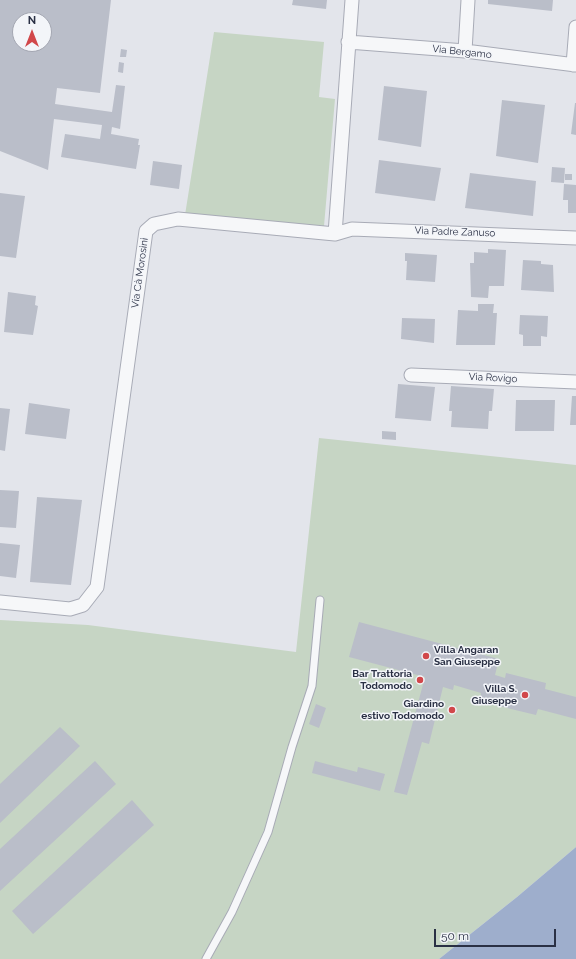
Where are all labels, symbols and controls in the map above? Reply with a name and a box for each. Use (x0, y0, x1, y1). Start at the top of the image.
north arrow (12, 12, 52, 52)
text: N (28, 14, 36, 27)
street label: Via Bergamo (432, 43, 492, 61)
street label: Via Padre Zanuso (414, 225, 496, 239)
street label: Via Cà Morosini (129, 237, 151, 309)
street label: Via Rovigo (468, 371, 518, 385)
place label: Villa Angaran San Giuseppe (434, 644, 500, 668)
marker: Villa Angaran San Giuseppe (421, 651, 431, 661)
place label: Bar Trattoria Todomodo (352, 668, 412, 692)
marker: Bar Trattoria Todomodo (415, 675, 425, 685)
place label: Villa S. Giuseppe (471, 683, 517, 706)
marker: Villa S. Giuseppe (520, 690, 530, 700)
place label: Giardino estivo Todomodo (361, 698, 444, 722)
marker: Giardino estivo Todomodo (447, 705, 457, 715)
scale bar (436, 921, 558, 947)
text: 50 m (441, 929, 469, 943)

